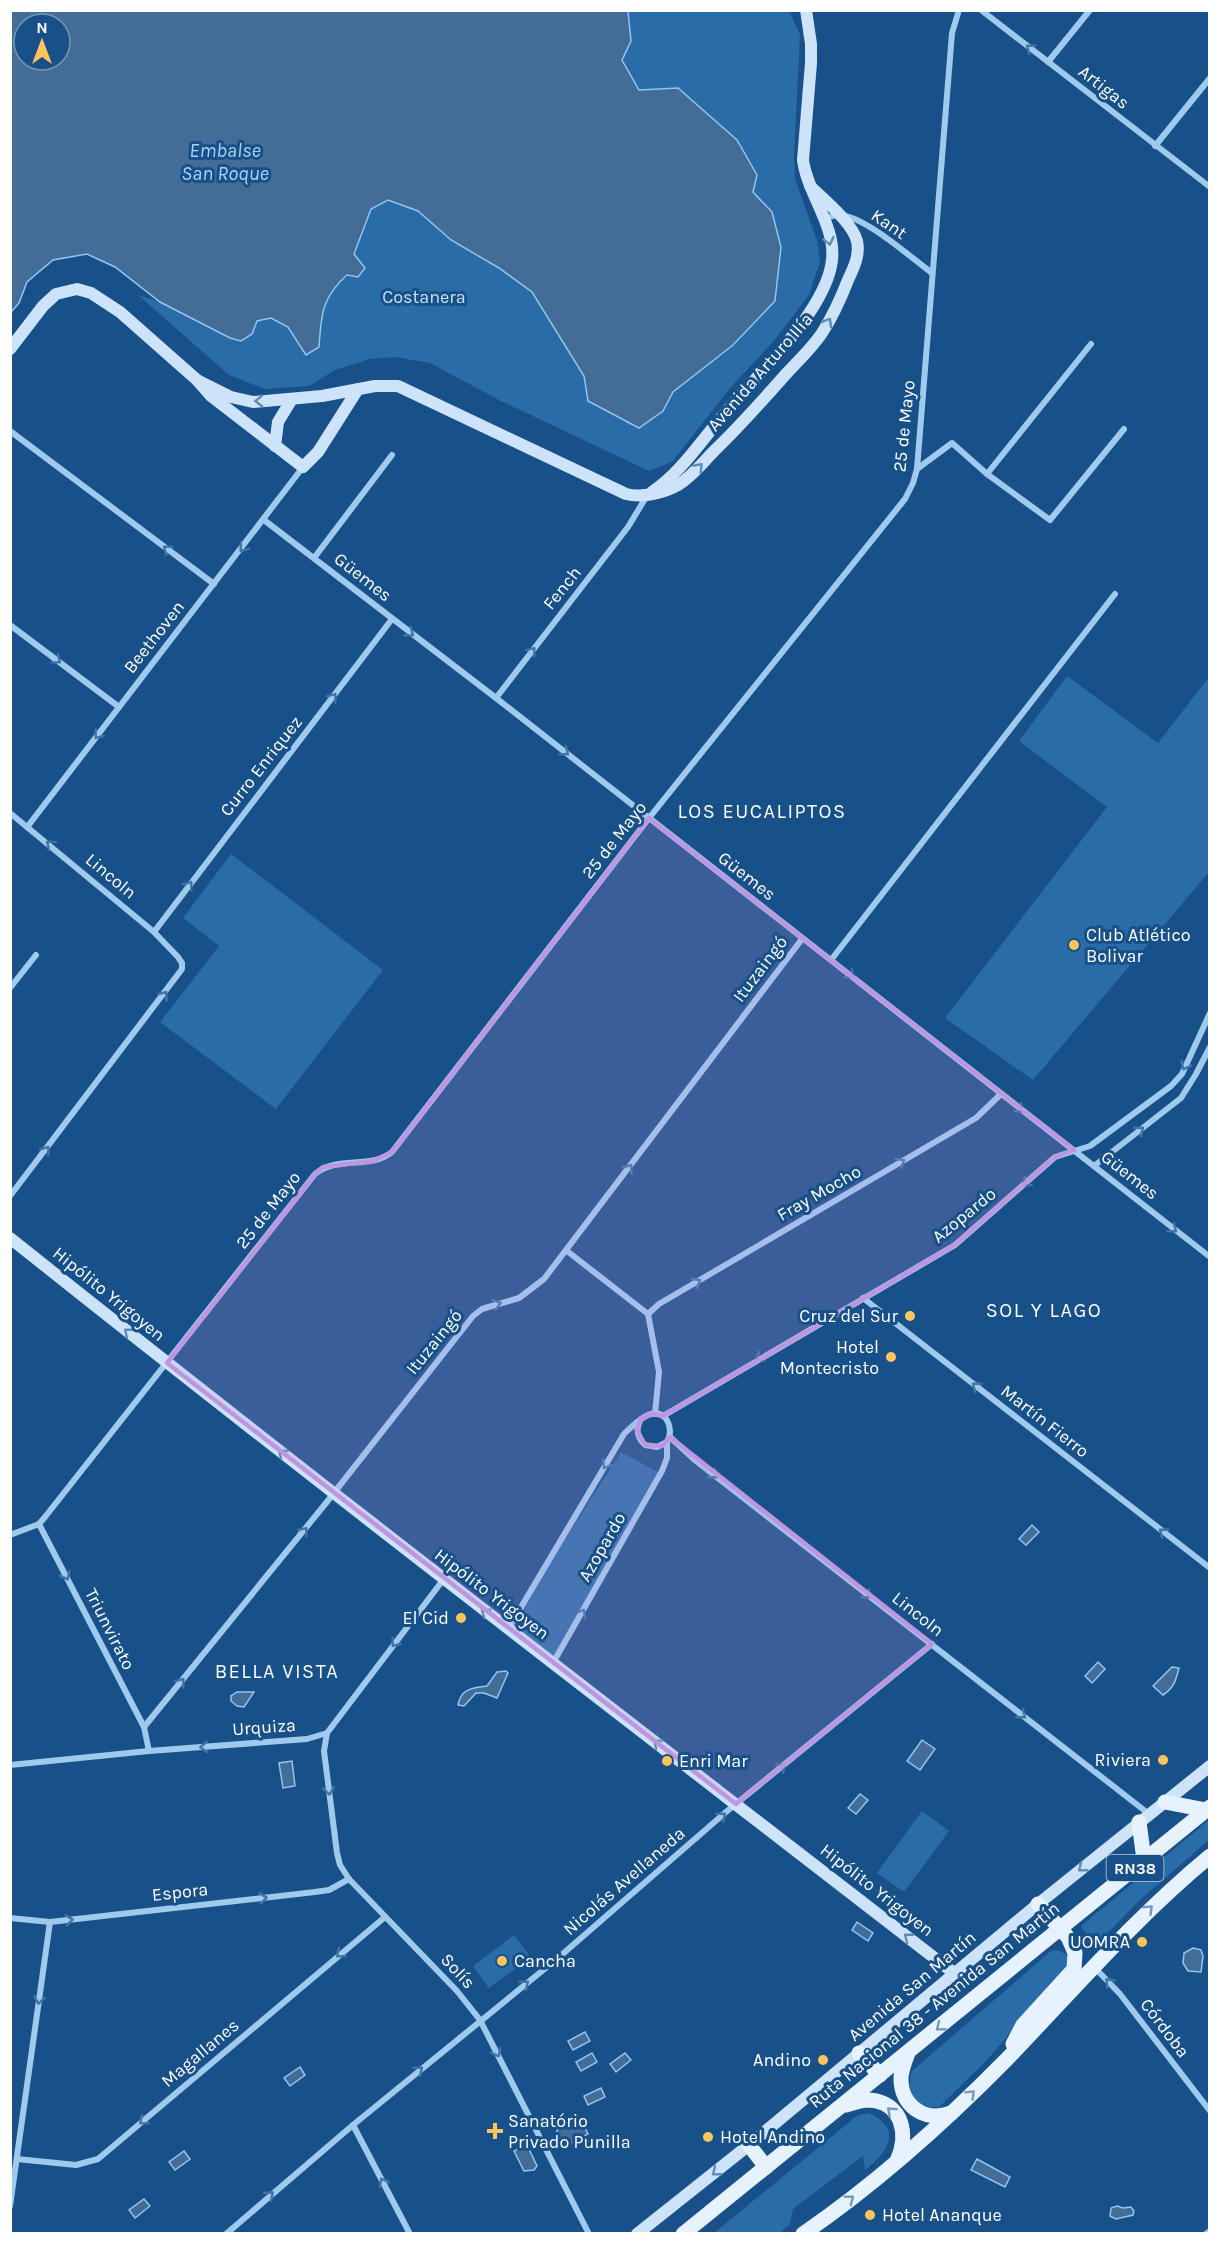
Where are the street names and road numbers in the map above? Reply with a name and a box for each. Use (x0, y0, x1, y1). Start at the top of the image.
street label: Artigas (1074, 60, 1134, 114)
street label: Kant (867, 204, 911, 244)
street label: Avenida Arturo Ilía (703, 308, 817, 436)
street label: 25 de Mayo (888, 379, 920, 473)
street label: Güemes (330, 548, 396, 606)
street label: Fench (538, 562, 586, 614)
street label: Beethoven (119, 596, 189, 678)
street label: Curro Enriquez (215, 712, 307, 820)
street label: 25 de Mayo (577, 797, 651, 883)
street label: Güemes (714, 847, 780, 905)
street label: Lincoln (81, 848, 141, 904)
street label: Ituzaingó (728, 931, 792, 1007)
street label: Güemes (1097, 1146, 1163, 1204)
street label: Fray Mocho (773, 1160, 865, 1226)
street label: 25 de Mayo (231, 1167, 305, 1253)
street label: Azopardo (927, 1182, 1001, 1248)
street label: Hipólito Yrigoyen (48, 1242, 170, 1346)
street label: Ituzaingó (401, 1305, 467, 1379)
street label: Martín Fierro (997, 1380, 1093, 1462)
street label: Azopardo (573, 1509, 631, 1585)
street label: Hipólito Yrigoyen (430, 1544, 554, 1644)
street label: Triunvirato (80, 1584, 140, 1674)
street label: Lincoln (888, 1587, 948, 1641)
street label: Urquiza (232, 1714, 296, 1740)
street label: Nicolás Avellaneda (559, 1822, 689, 1940)
street label: Hipólito Yrigoyen (816, 1839, 938, 1941)
road number: RN38 (1106, 1855, 1164, 1881)
street label: Espora (151, 1878, 209, 1906)
street label: Ruta Nacional 38 - Avenida San Martín (804, 1897, 1064, 2113)
street label: Avenida San Martín (844, 1926, 980, 2046)
street label: Solís (436, 1949, 480, 1993)
street label: Córdoba (1136, 1994, 1194, 2062)
street label: Magallanes (157, 2014, 243, 2092)

